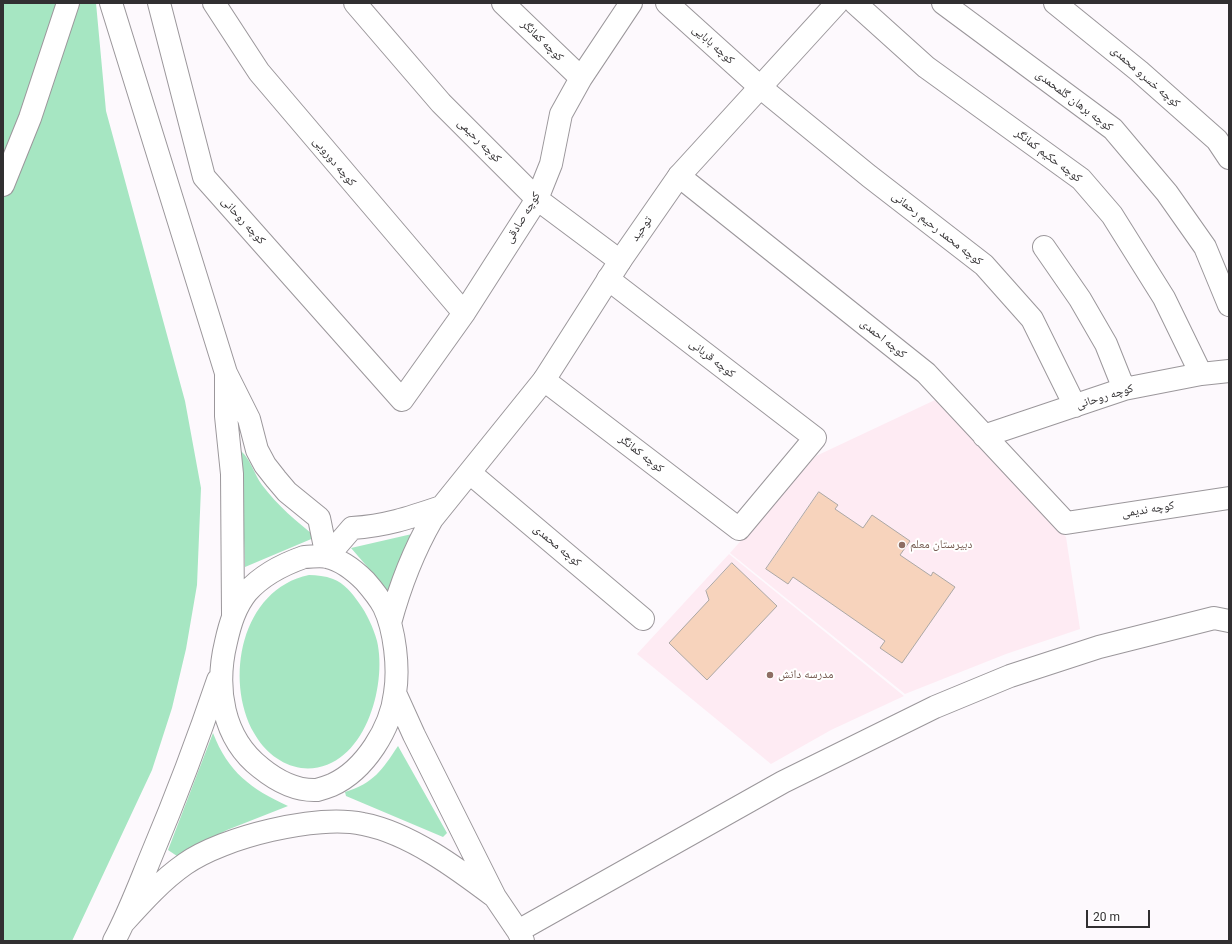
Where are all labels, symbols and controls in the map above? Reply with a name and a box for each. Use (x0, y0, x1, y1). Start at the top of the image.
street label: کوچه کمانگر (518, 17, 566, 65)
street label: کوچه بابایی (689, 22, 737, 68)
street label: کوچه خسرو محمدی (1107, 43, 1183, 111)
street label: کوچه برهان گلمحمدی (1033, 67, 1115, 135)
street label: کوچه رحیمی (454, 116, 504, 166)
street label: کوچه حکیم کمانگر (1012, 126, 1084, 186)
street label: کوچه دورویی (309, 134, 359, 190)
street label: کوچه محمد رحیم رحمانی (889, 189, 985, 269)
street label: کوچه صادقی (502, 190, 544, 246)
street label: کوچه روحانی (218, 194, 268, 248)
street label: توحید (628, 214, 656, 244)
street label: کوچه احمدی (857, 316, 909, 362)
street label: کوچه قربانی (686, 337, 738, 381)
street label: کوچه روحانی (1075, 381, 1135, 413)
street label: کوچه کمانگر (616, 432, 666, 476)
street label: کوچه ندیمی (1121, 499, 1175, 521)
street label: کوچه محمدی (530, 522, 584, 570)
place label: دبیرستان معلم (910, 538, 972, 552)
marker: دبیرستان معلم (897, 540, 907, 550)
place label: مدرسه دانش (778, 668, 833, 682)
marker: مدرسه دانش (765, 670, 775, 680)
scale bar (1088, 902, 1152, 928)
text: 20 m (1093, 910, 1120, 924)

